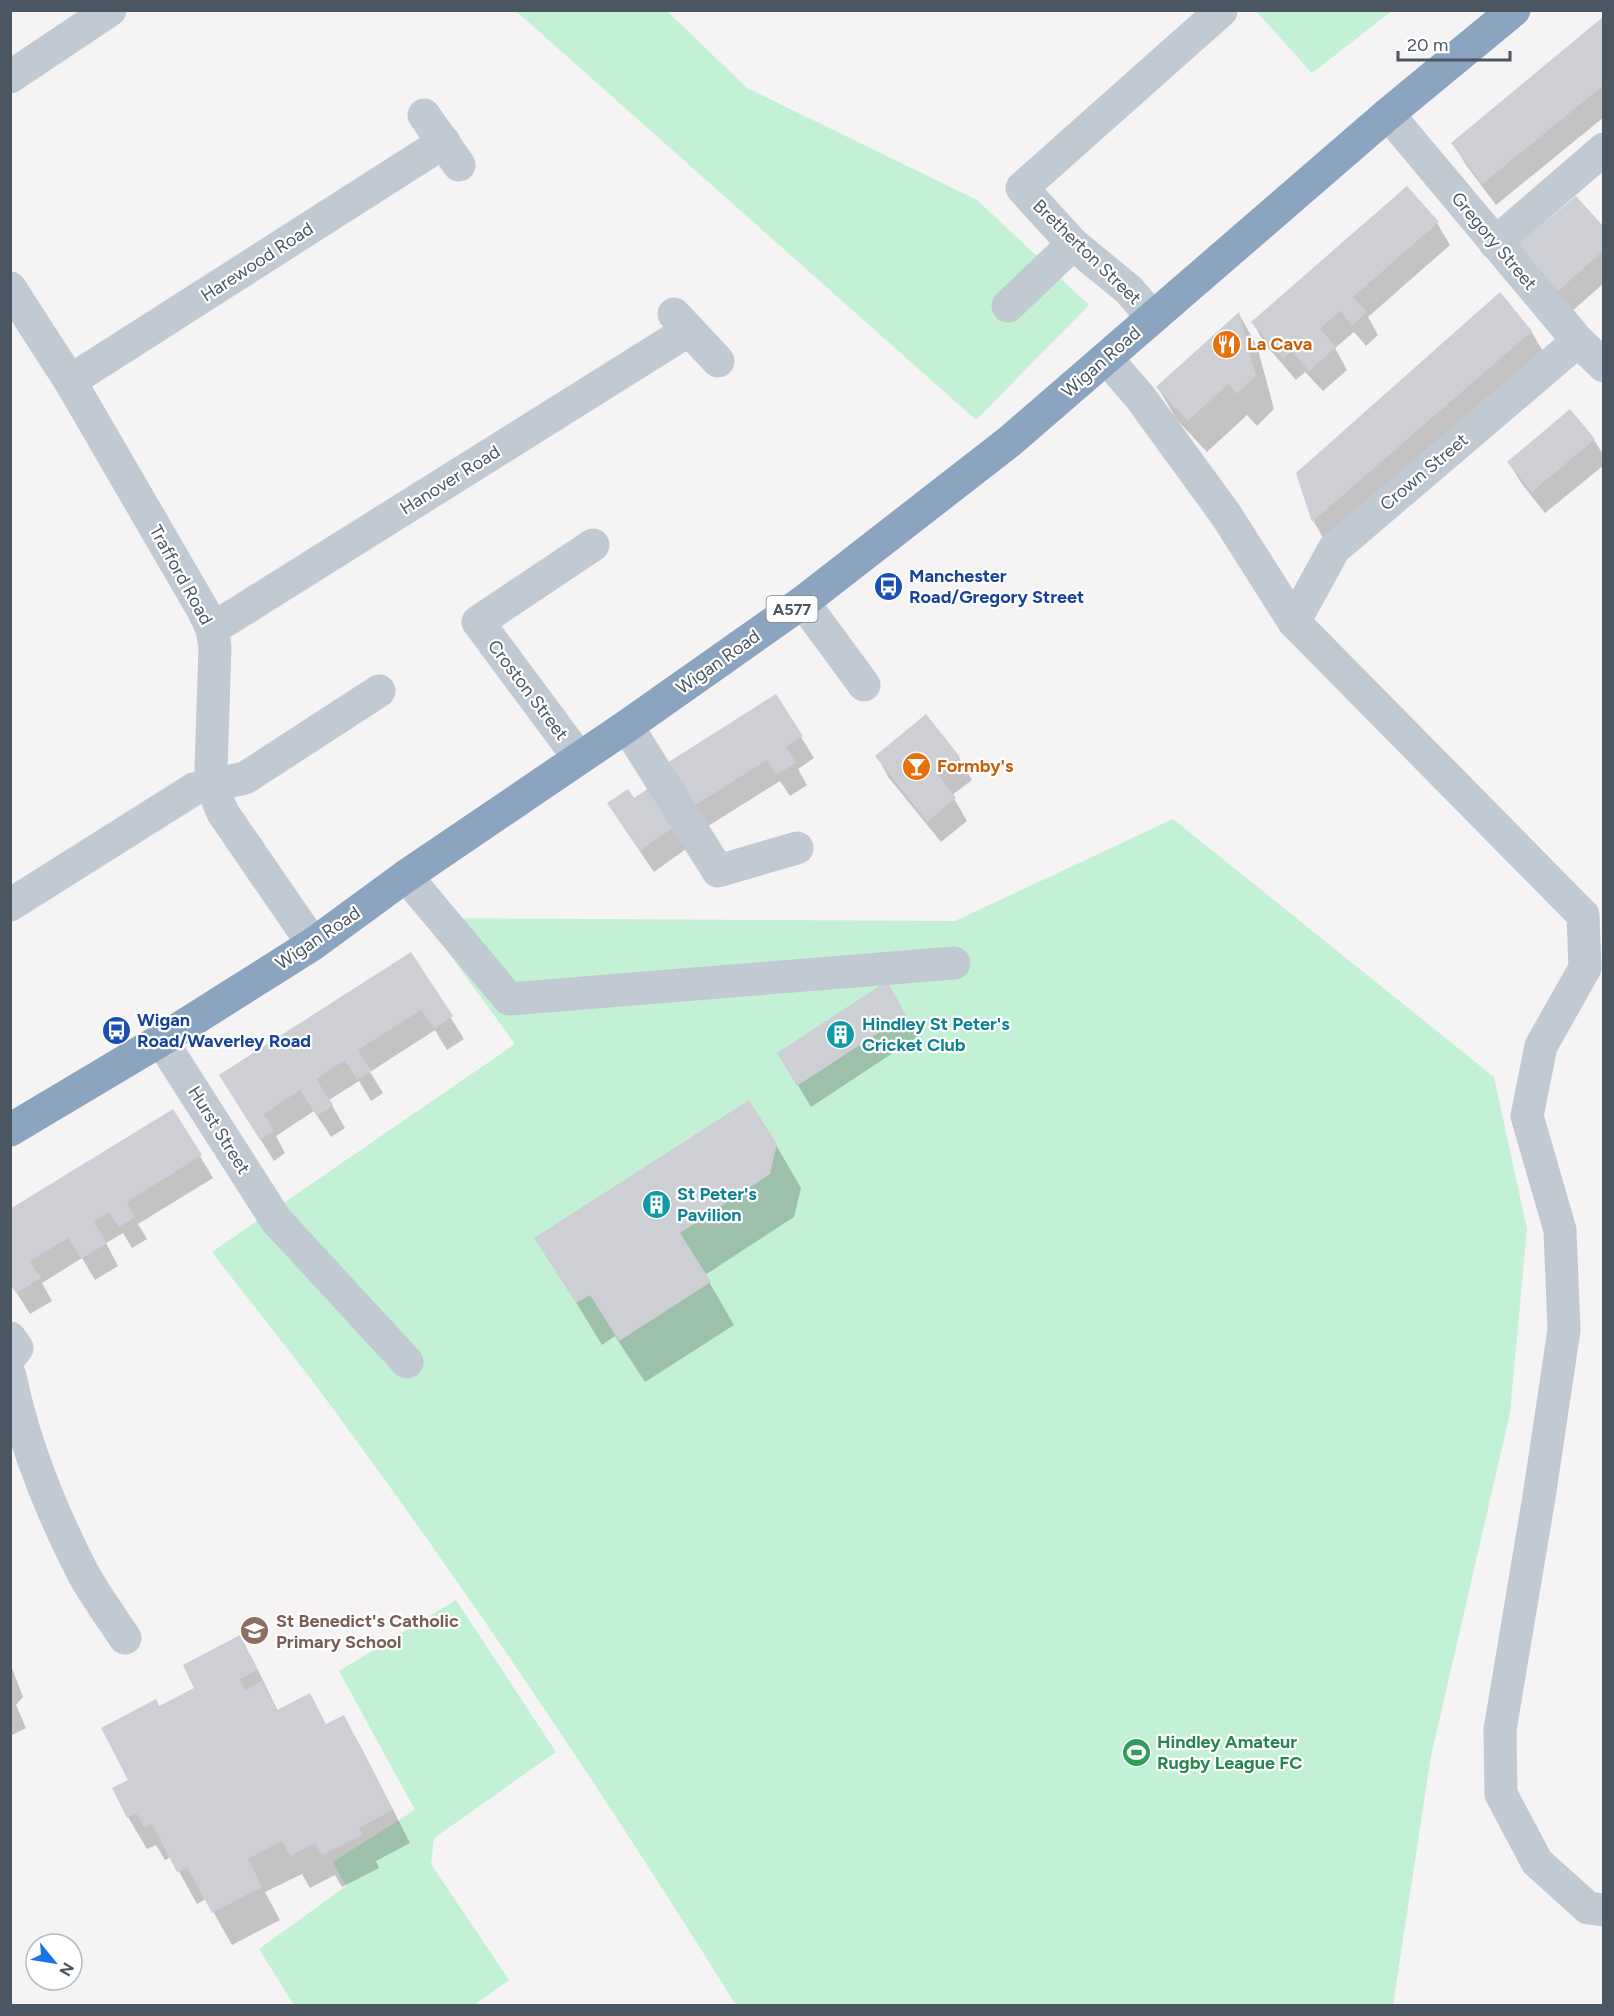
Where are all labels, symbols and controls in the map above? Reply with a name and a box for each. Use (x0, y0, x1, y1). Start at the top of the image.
scale bar (1398, 24, 1510, 62)
text: 20 m (1407, 34, 1448, 56)
street label: Gregory Street (1447, 188, 1541, 295)
street label: Bretherton Street (1028, 195, 1146, 309)
street label: Harewood Road (197, 217, 317, 307)
street label: Wigan Road (1057, 322, 1145, 402)
restaurant icon: La Cava (1210, 328, 1242, 360)
place label: La Cava (1247, 333, 1312, 355)
street label: Crown Street (1375, 429, 1473, 515)
street label: Hanover Road (396, 440, 504, 520)
street label: Trafford Road (145, 521, 217, 629)
place label: Manchester Road/Gregory Street (909, 565, 1084, 608)
bus stop icon: Manchester Road/Gregory Street (872, 570, 904, 602)
road number: A577 (766, 596, 818, 622)
street label: Wigan Road (672, 625, 764, 699)
street label: Croston Street (483, 635, 573, 745)
bar icon: Formby's (900, 750, 932, 782)
place label: Formby's (937, 755, 1014, 777)
street label: Wigan Road (272, 902, 364, 974)
place label: Wigan Road/Waverley Road (137, 1009, 311, 1052)
place label: Hindley St Peter's Cricket Club (862, 1013, 1010, 1056)
bus stop icon: Wigan Road/Waverley Road (100, 1014, 132, 1046)
building icon: Hindley St Peter's Cricket Club (825, 1018, 857, 1050)
street label: Hurst Street (183, 1082, 255, 1178)
place label: St Peter's Pavilion (677, 1183, 757, 1226)
building icon: St Peter's Pavilion (640, 1188, 672, 1220)
place label: St Benedict's Catholic Primary School (276, 1610, 459, 1653)
school or university icon: St Benedict's Catholic Primary School (239, 1615, 271, 1647)
place label: Hindley Amateur Rugby League FC (1157, 1731, 1302, 1774)
sports icon: Hindley Amateur Rugby League FC (1120, 1736, 1152, 1768)
north arrow (24, 1932, 84, 1992)
text: N (55, 1959, 78, 1979)

